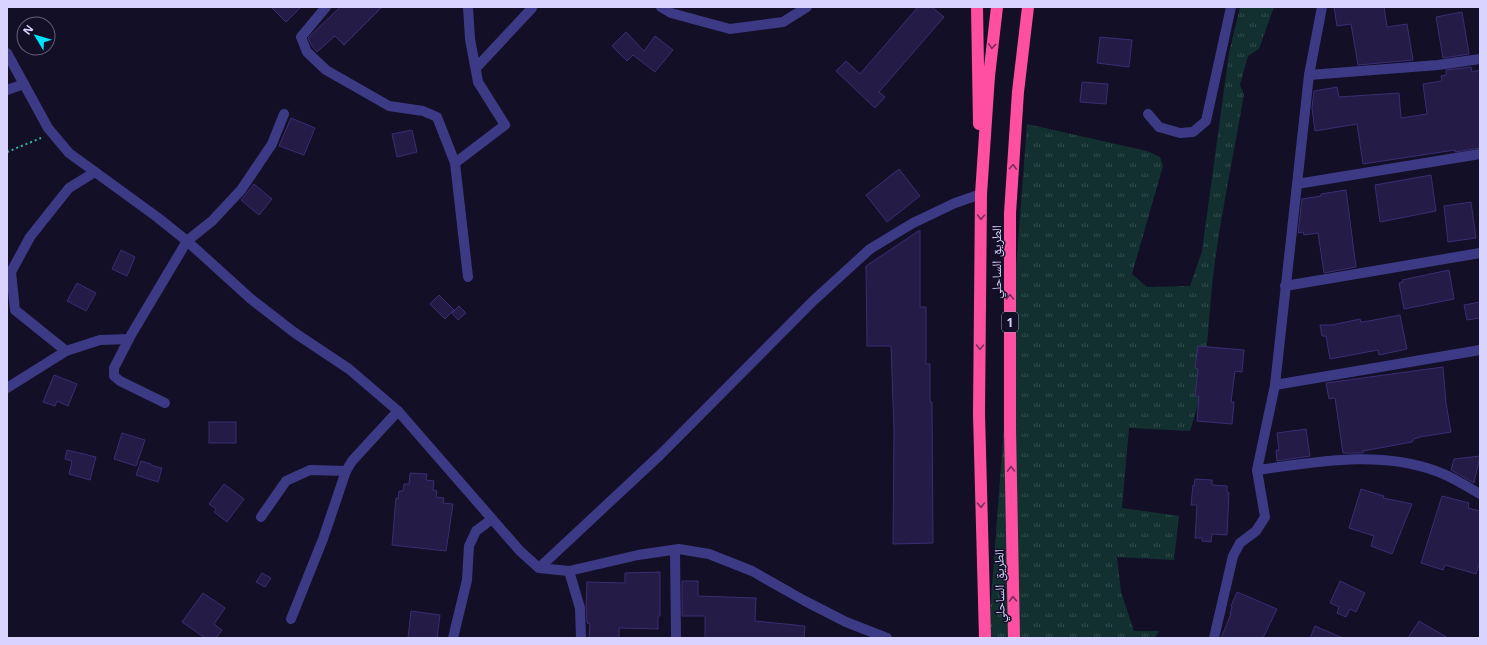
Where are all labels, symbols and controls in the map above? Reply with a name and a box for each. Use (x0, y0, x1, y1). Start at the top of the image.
north arrow (16, 16, 56, 56)
text: N (19, 21, 36, 38)
one-way arrow (988, 43, 997, 49)
one-way arrow (1009, 164, 1018, 170)
one-way arrow (977, 214, 985, 220)
street label: الطريق الساحلي (987, 225, 1007, 299)
one-way arrow (1006, 294, 1014, 300)
road number: 1 (1002, 312, 1018, 332)
one-way arrow (976, 344, 984, 350)
one-way arrow (1007, 466, 1015, 472)
one-way arrow (977, 502, 986, 508)
street label: الطريق الساحلي (989, 549, 1011, 623)
one-way arrow (1009, 596, 1017, 602)

